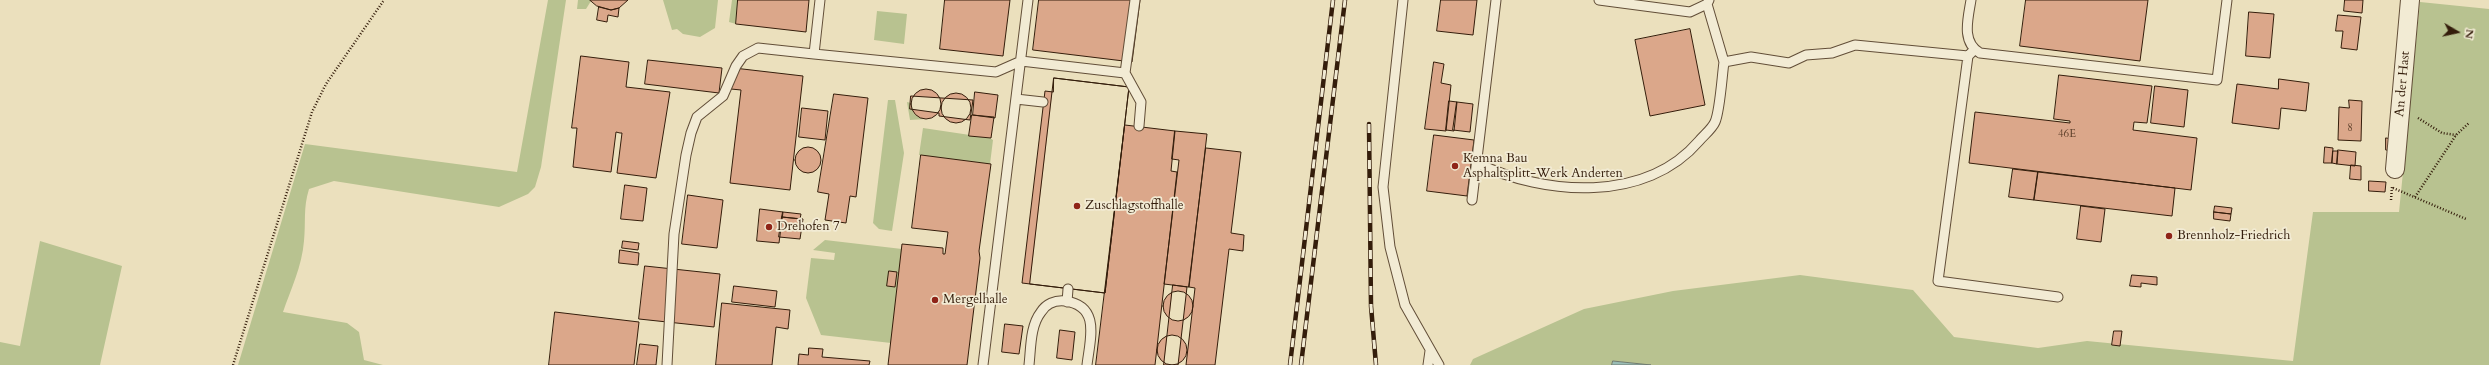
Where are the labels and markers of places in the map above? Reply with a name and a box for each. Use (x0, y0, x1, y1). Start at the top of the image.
place label: Kemna Bau Asphaltsplitt-Werk Anderten (1463, 151, 1623, 182)
marker: Kemna Bau Asphaltsplitt-Werk Anderten (1450, 161, 1460, 171)
place label: Zuschlagstoffhalle (1085, 198, 1184, 214)
marker: Zuschlagstoffhalle (1072, 201, 1082, 211)
place label: Drehofen 7 (777, 219, 840, 235)
marker: Drehofen 7 (764, 222, 774, 232)
place label: Brennholz-Friedrich (2177, 228, 2290, 244)
marker: Brennholz-Friedrich (2164, 231, 2174, 241)
place label: Mergelhalle (943, 292, 1008, 308)
marker: Mergelhalle (930, 295, 940, 305)

